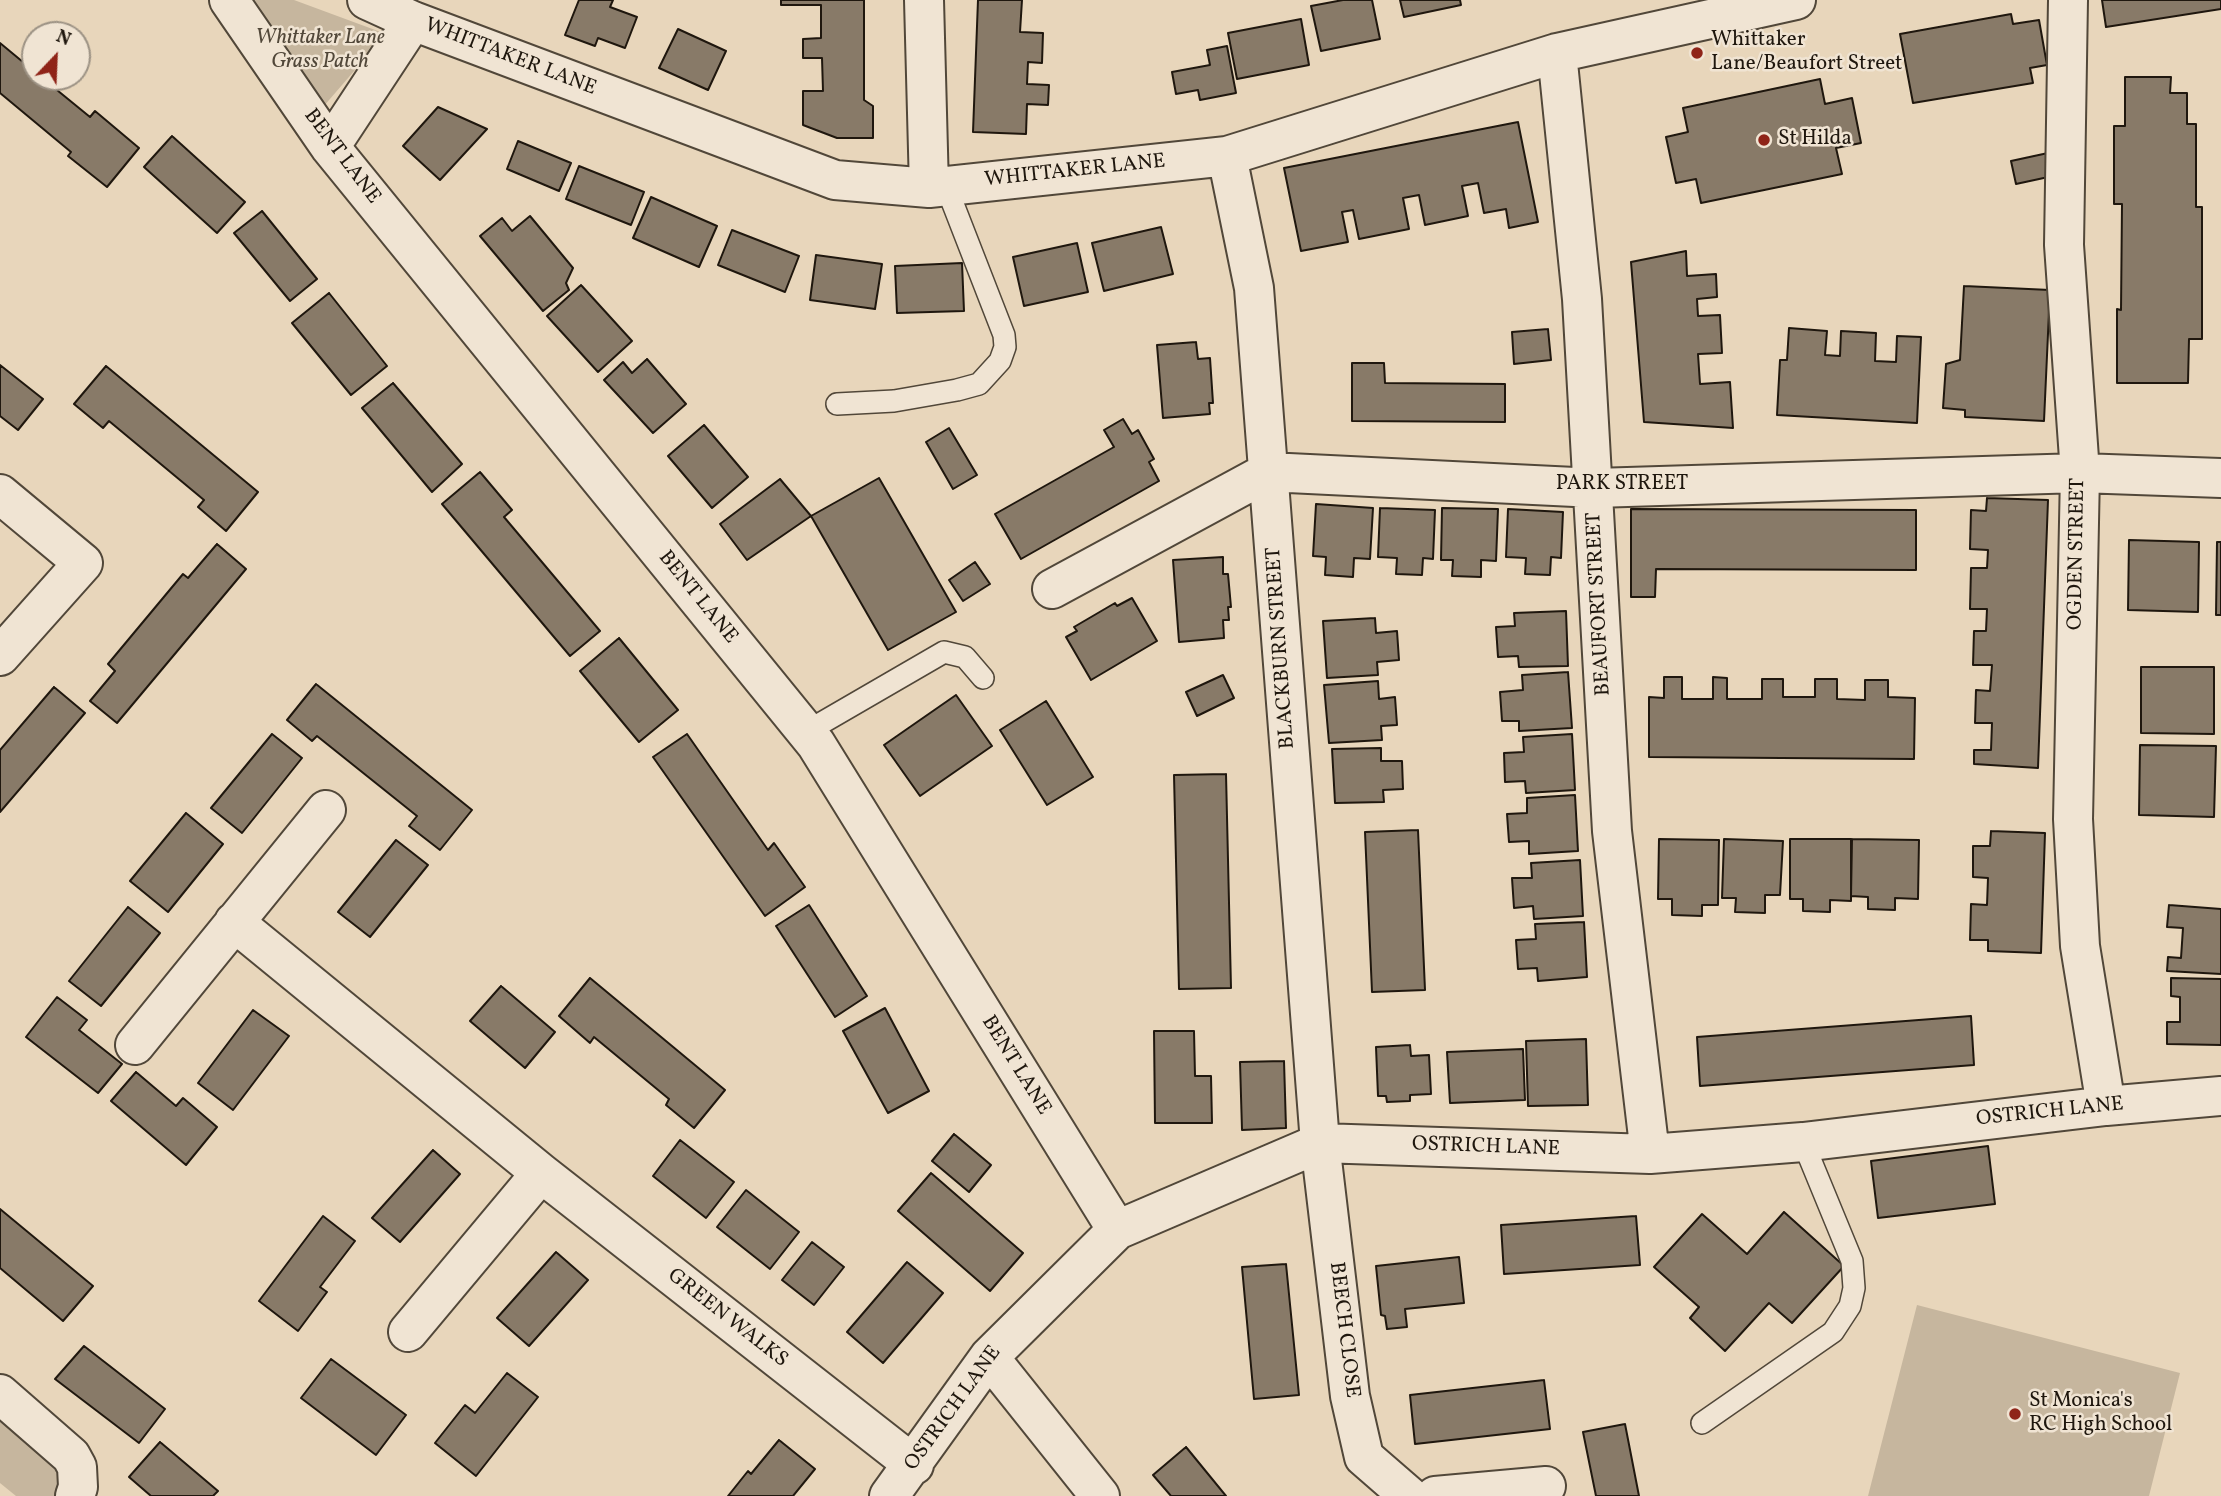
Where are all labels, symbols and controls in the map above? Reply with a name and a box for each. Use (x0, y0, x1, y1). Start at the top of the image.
street label: WHITTAKER LANE (421, 14, 599, 102)
north arrow (21, 21, 91, 91)
text: N (52, 24, 75, 53)
park label: Whittaker Lane Grass Patch (255, 26, 385, 76)
place label: Whittaker Lane/Beaufort Street (1711, 28, 1902, 78)
marker: Whittaker Lane/Beaufort Street (1689, 45, 1705, 61)
street label: BENT LANE (297, 104, 385, 210)
place label: St Hilda (1778, 127, 1852, 153)
marker: St Hilda (1756, 132, 1772, 148)
street label: WHITTAKER LANE (983, 150, 1167, 194)
street label: PARK STREET (1556, 472, 1688, 498)
street label: OGDEN STREET (2064, 478, 2092, 630)
street label: BEAUFORT STREET (1583, 511, 1617, 697)
street label: BENT LANE (652, 546, 742, 650)
street label: BLACKBURN STREET (1262, 546, 1302, 750)
street label: BENT LANE (975, 1012, 1055, 1120)
street label: OSTRICH LANE (1975, 1093, 2125, 1133)
street label: OSTRICH LANE (1412, 1133, 1560, 1163)
street label: BEECH CLOSE (1322, 1260, 1364, 1400)
street label: GREEN WALKS (662, 1264, 792, 1374)
street label: OSTRICH LANE (900, 1342, 1008, 1476)
place label: St Monica's RC High School (2029, 1389, 2172, 1439)
marker: St Monica's RC High School (2007, 1406, 2023, 1422)

